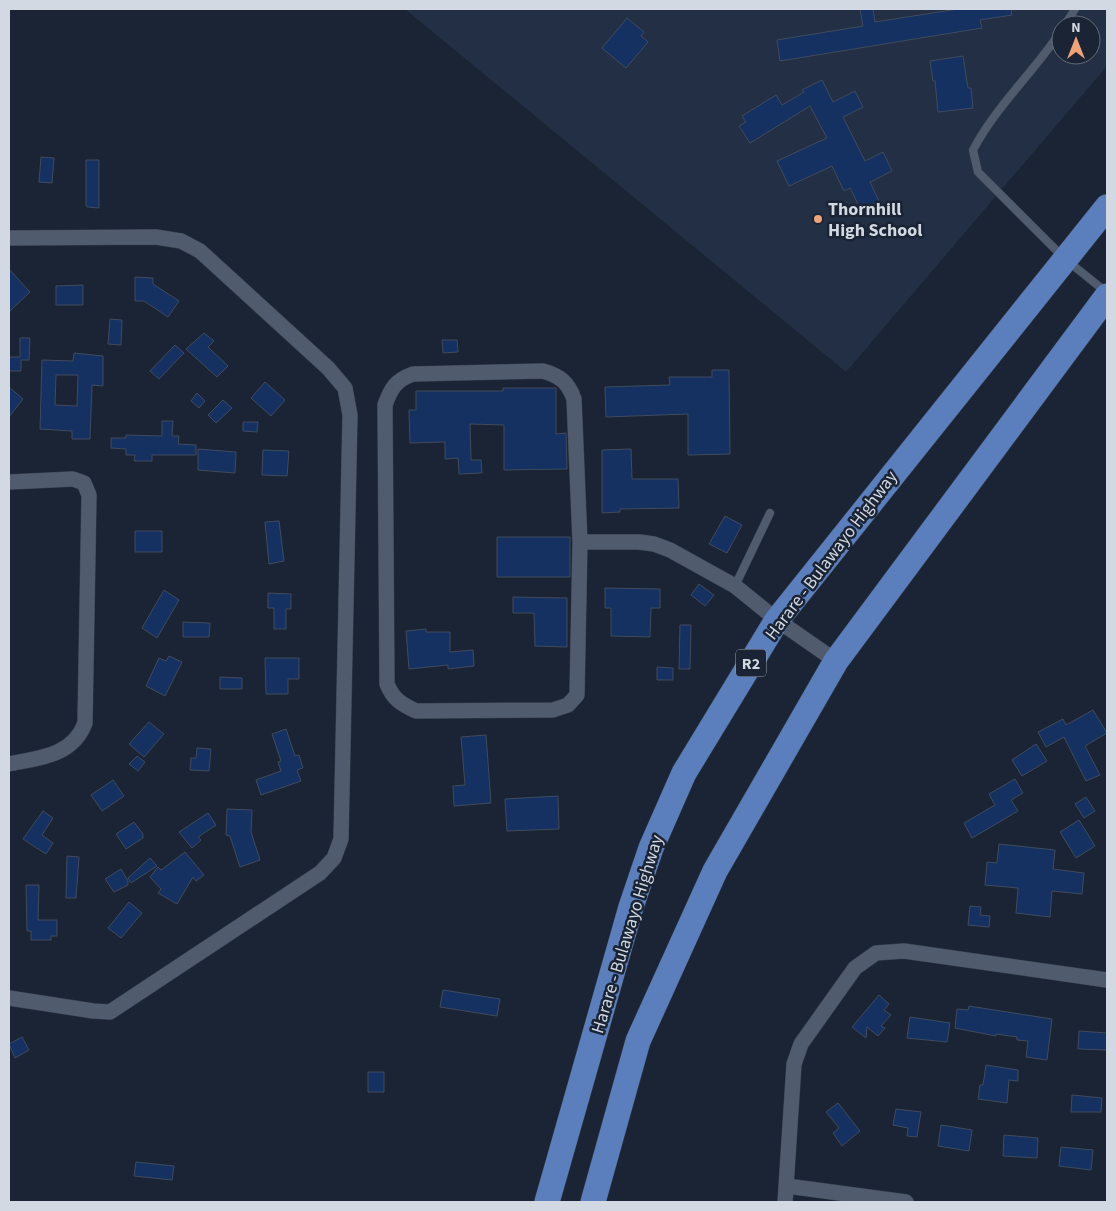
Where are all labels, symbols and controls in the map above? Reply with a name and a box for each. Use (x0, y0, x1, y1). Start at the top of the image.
north arrow (1051, 15, 1101, 65)
text: N (1071, 18, 1081, 38)
place label: Thornhill High School (828, 197, 922, 243)
marker: Thornhill High School (812, 213, 824, 225)
street label: Harare - Bulawayo Highway (759, 465, 904, 645)
road number: R2 (736, 650, 766, 676)
street label: Harare - Bulawayo Highway (585, 831, 670, 1036)

